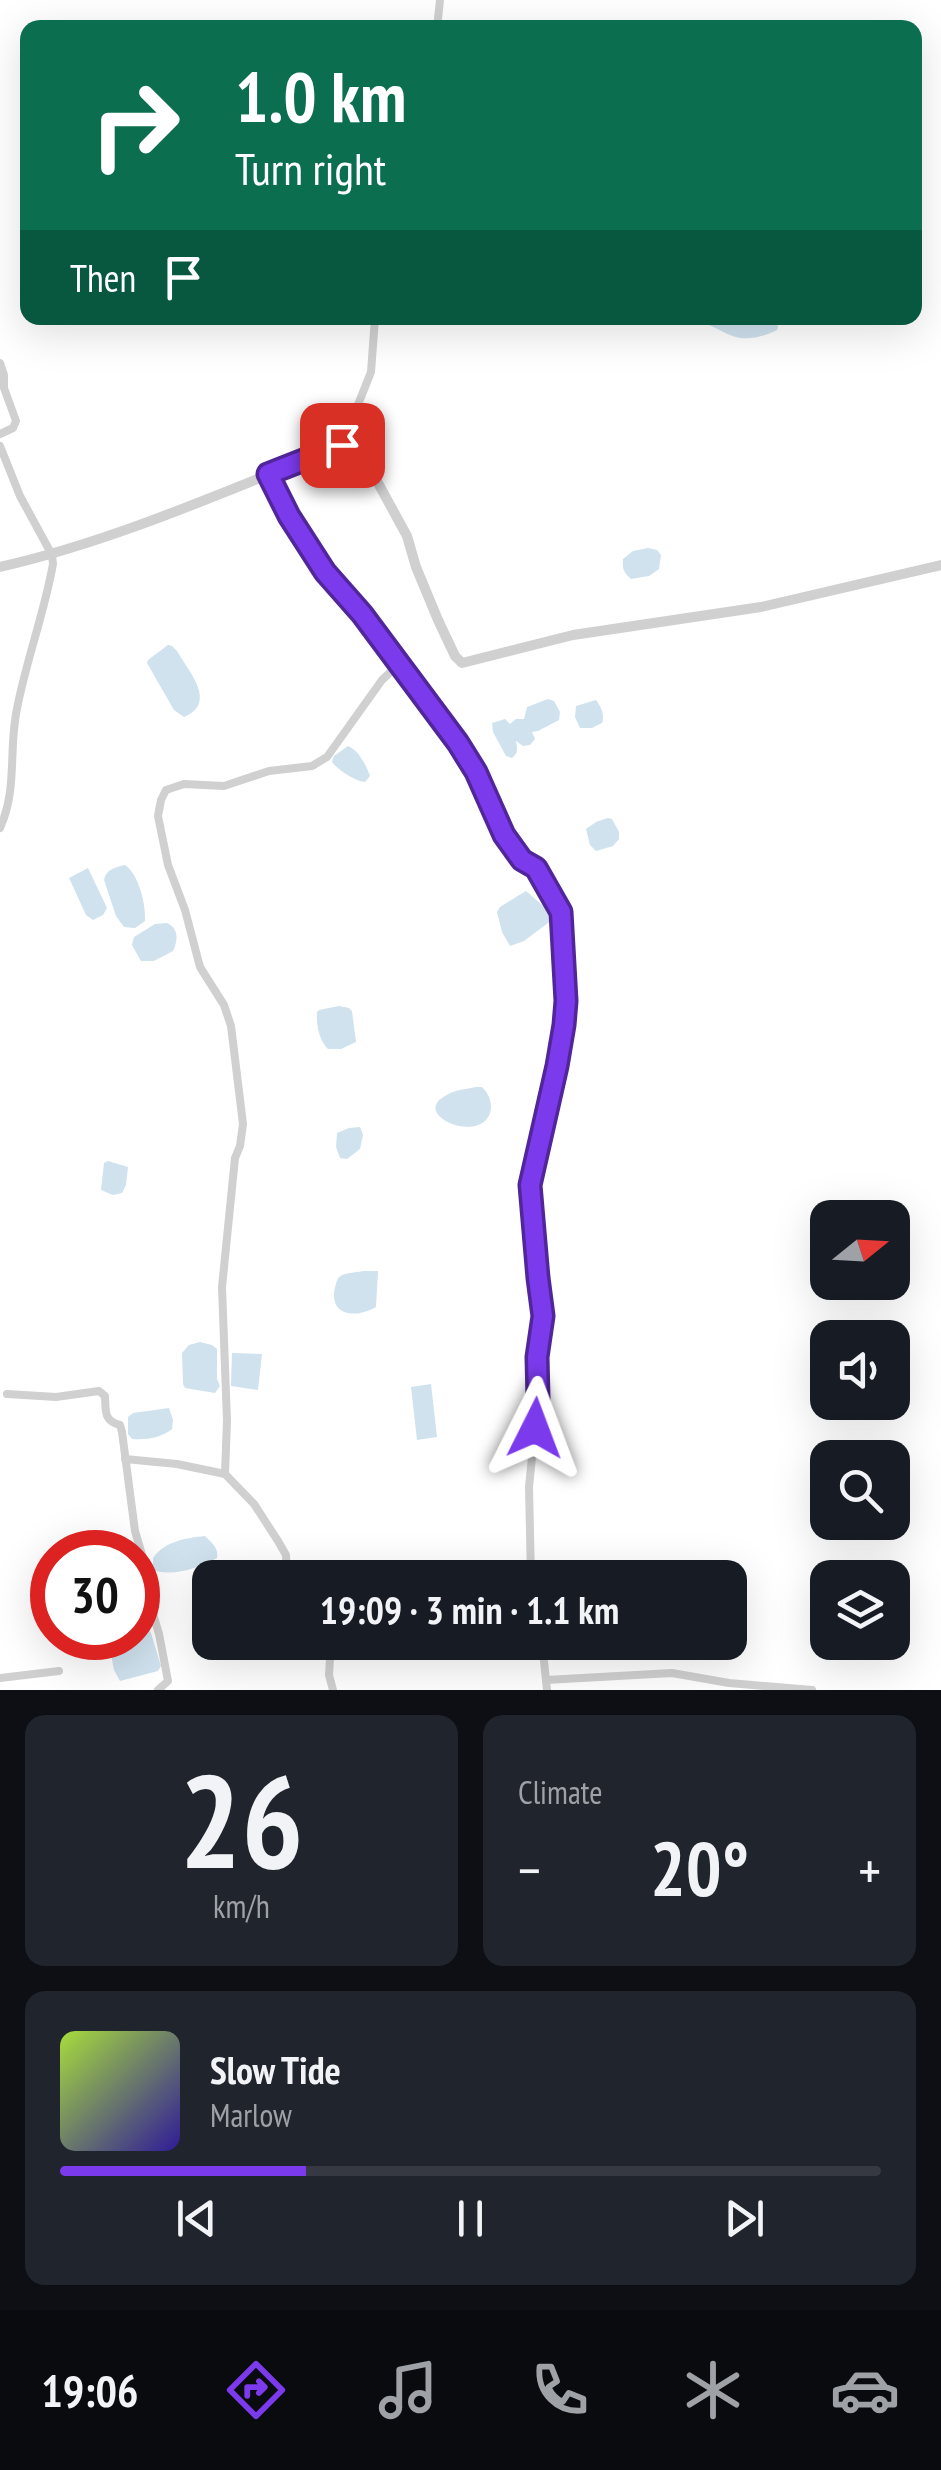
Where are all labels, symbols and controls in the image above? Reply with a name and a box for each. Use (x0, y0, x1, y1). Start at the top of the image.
text: 1.0 km (235, 51, 406, 141)
icon: right (70, 60, 200, 190)
text: Turn right (235, 139, 386, 197)
icon: arrive (156, 250, 211, 305)
text: Then (70, 253, 136, 302)
pin (300, 403, 385, 488)
icon: arrive (315, 418, 370, 473)
north arrow (810, 1200, 910, 1300)
map controls (810, 1200, 910, 1660)
button: sound (810, 1320, 910, 1420)
position arrow (483, 1376, 587, 1480)
button: search (810, 1440, 910, 1540)
speed limit sign: 30 (30, 1530, 160, 1660)
button: layers (810, 1560, 910, 1660)
text: 19:09 · 3 min · 1.1 km (320, 1585, 619, 1634)
text: 26 (179, 1736, 304, 1904)
text: Climate (518, 1771, 602, 1813)
text: 20° (650, 1820, 749, 1917)
text: − (518, 1834, 541, 1905)
text: + (858, 1834, 881, 1905)
text: km/h (213, 1885, 270, 1927)
text: Slow Tide (210, 2045, 341, 2094)
text: Marlow (210, 2094, 292, 2136)
icon: previous (169, 2191, 224, 2246)
icon: pause (443, 2191, 498, 2246)
icon: next (717, 2191, 772, 2246)
icon: directions (221, 2355, 291, 2425)
icon: music (373, 2355, 443, 2425)
icon: phone (525, 2355, 595, 2425)
icon: climate (678, 2355, 748, 2425)
icon: car (830, 2355, 900, 2425)
text: 19:06 (41, 2361, 138, 2419)

